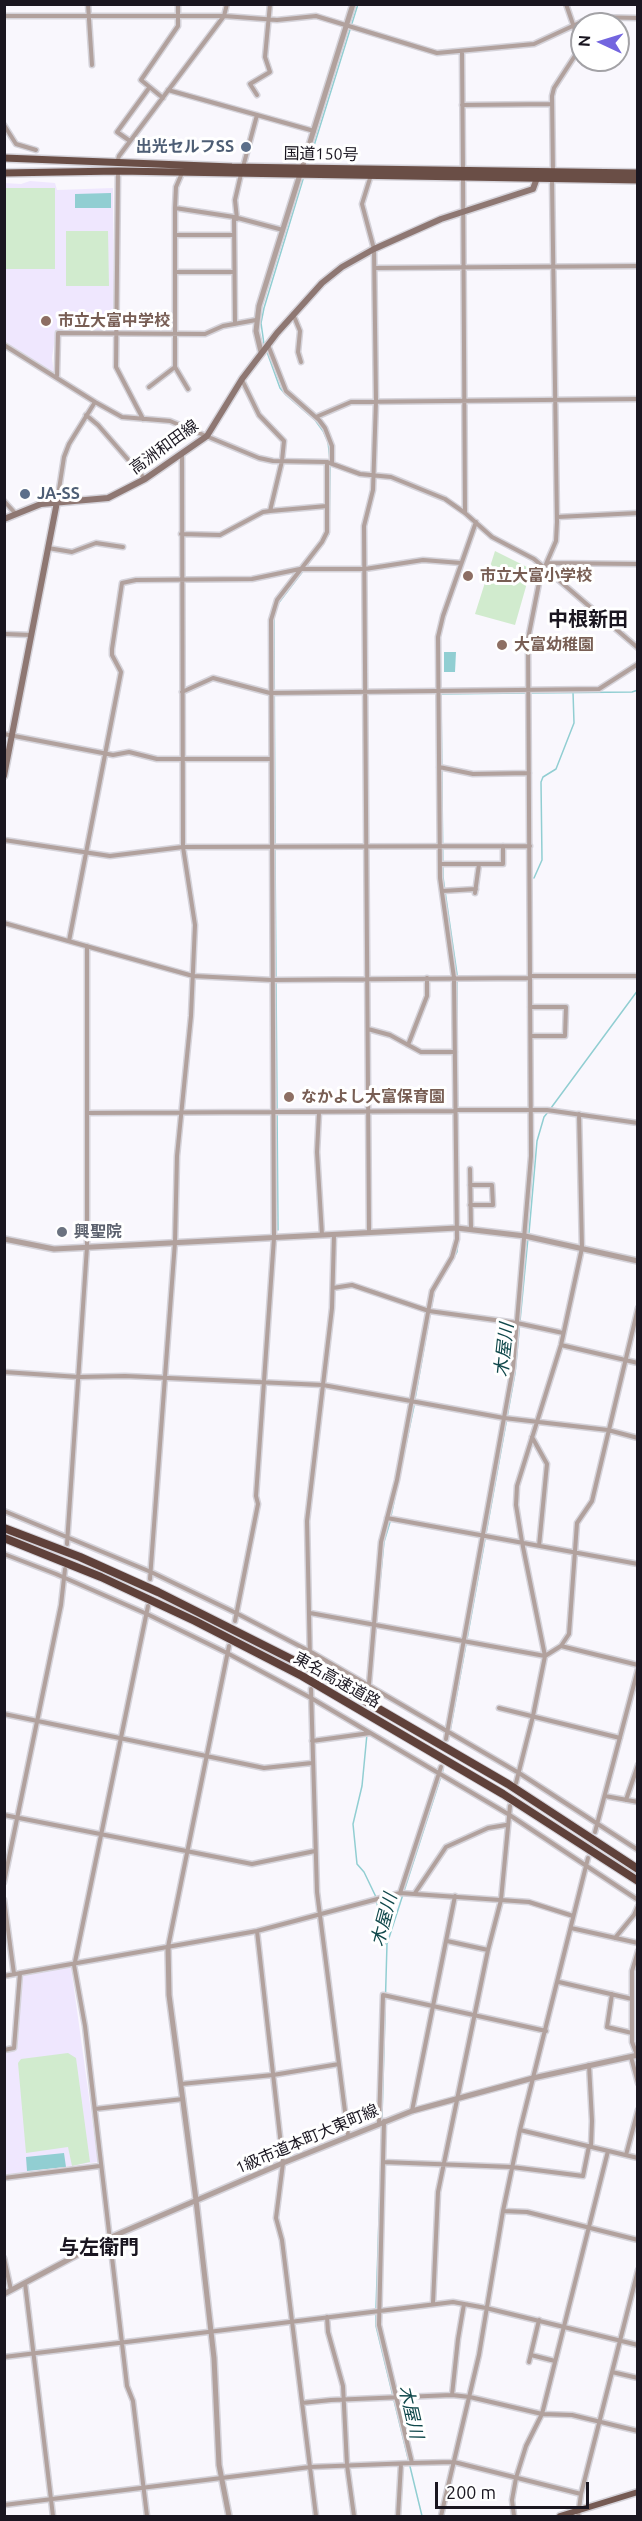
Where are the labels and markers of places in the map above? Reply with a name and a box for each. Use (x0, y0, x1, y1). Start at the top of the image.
place label: 出光セルフSS (136, 137, 234, 157)
marker: 出光セルフSS (239, 140, 253, 154)
place label: 市立大富中学校 (58, 311, 170, 331)
marker: 市立大富中学校 (39, 314, 53, 328)
place label: JA-SS (37, 484, 80, 504)
marker: JA-SS (18, 487, 32, 501)
place label: 市立大富小学校 (480, 566, 592, 586)
marker: 市立大富小学校 (461, 569, 475, 583)
place label: 大富幼稚園 (514, 635, 594, 655)
marker: 大富幼稚園 (495, 638, 509, 652)
place label: なかよし大富保育園 (301, 1087, 445, 1107)
marker: なかよし大富保育園 (282, 1090, 296, 1104)
place label: 興聖院 (74, 1222, 122, 1242)
marker: 興聖院 (55, 1225, 69, 1239)

